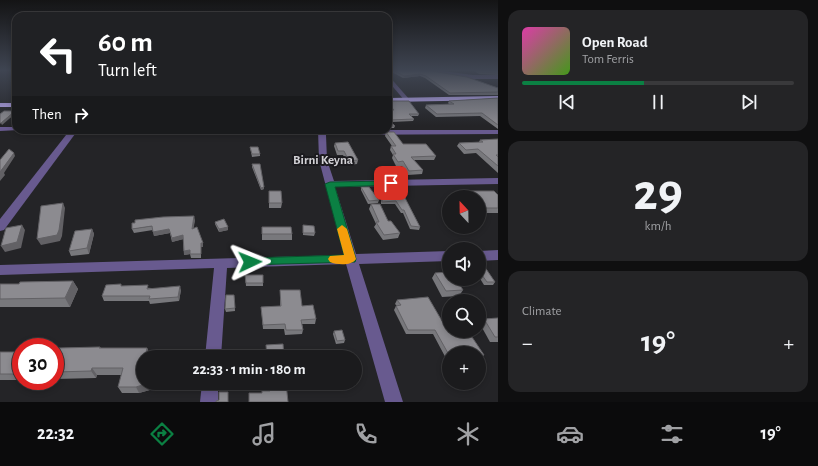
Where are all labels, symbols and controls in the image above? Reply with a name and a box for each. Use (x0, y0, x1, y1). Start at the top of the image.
icon: left (32, 28, 84, 80)
text: 60 m (98, 29, 153, 57)
text: Open Road (582, 35, 648, 50)
text: Tom Ferris (582, 53, 634, 66)
text: Turn left (98, 62, 157, 80)
icon: previous (556, 91, 578, 113)
icon: pause (647, 91, 669, 113)
icon: next (738, 91, 760, 113)
icon: right (70, 104, 92, 126)
text: Then (32, 107, 62, 122)
district label: Birni Keyna (293, 154, 353, 167)
pin (374, 166, 408, 200)
text: 29 (633, 167, 683, 219)
icon: arrive (380, 172, 402, 194)
north arrow (442, 190, 486, 234)
map controls (442, 190, 486, 390)
text: km/h (645, 220, 671, 233)
position arrow (229, 241, 271, 283)
button: sound (442, 242, 486, 286)
button: search (442, 294, 486, 338)
text: Climate (522, 305, 561, 318)
text: 19° (641, 327, 675, 357)
text: − (522, 332, 533, 354)
text: + (783, 332, 794, 354)
speed limit sign: 30 (12, 338, 64, 390)
button: + (442, 346, 486, 390)
text: 22:33 · 1 min · 180 m (192, 362, 306, 377)
icon: directions (148, 420, 176, 448)
icon: music (250, 420, 278, 448)
icon: phone (352, 420, 380, 448)
icon: climate (454, 420, 482, 448)
icon: car (556, 420, 584, 448)
icon: filters (658, 420, 686, 448)
text: 22:32 (37, 425, 74, 443)
text: 19° (760, 425, 781, 443)

